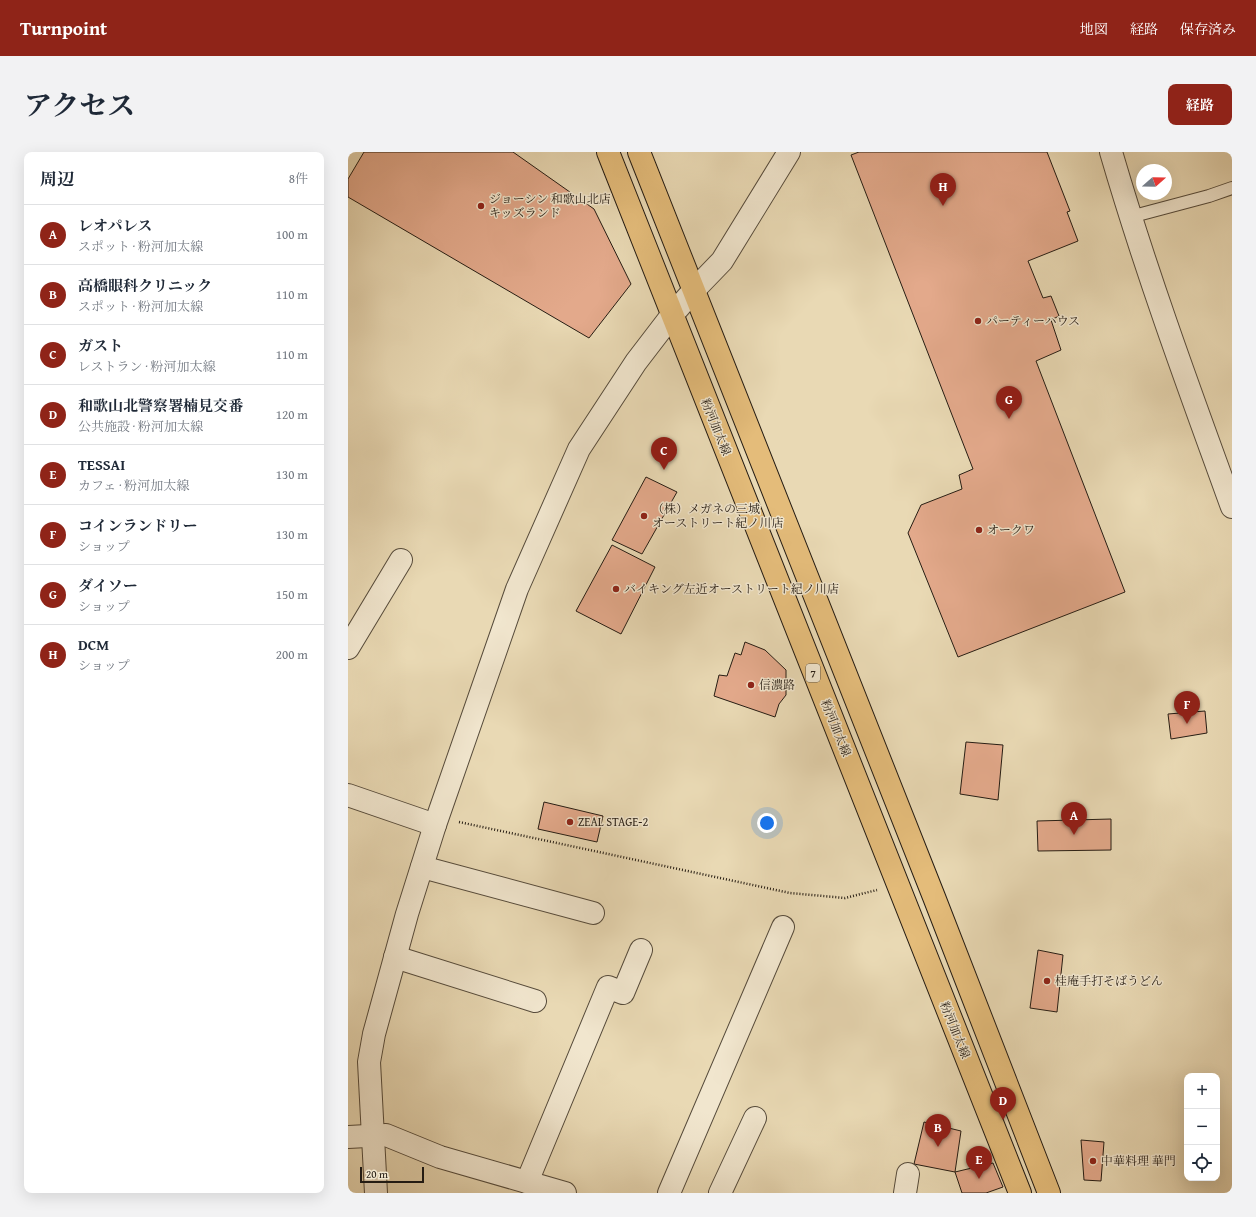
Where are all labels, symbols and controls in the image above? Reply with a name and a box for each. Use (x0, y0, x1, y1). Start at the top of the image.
text: Turnpoint (20, 14, 107, 42)
text: 地図 (1080, 19, 1108, 39)
text: 経路 (1130, 19, 1158, 39)
text: 保存済み (1180, 19, 1236, 39)
text: アクセス (24, 84, 135, 125)
button: 経路 (1168, 84, 1232, 125)
north arrow (1136, 164, 1172, 200)
text: 周辺 (40, 166, 74, 191)
text: 8件 (289, 169, 308, 188)
pin: H (930, 173, 956, 206)
place label: ジョーシン 和歌山北店 キッズランド (489, 190, 611, 221)
marker: ジョーシン 和歌山北店 キッズランド (476, 201, 486, 211)
text: レオパレス (78, 215, 152, 236)
text: A (49, 225, 57, 244)
text: 100 m (276, 225, 308, 244)
text: スポット · 粉河加太線 (78, 237, 203, 256)
text: 高橋眼科クリニック (78, 275, 212, 296)
text: B (49, 285, 57, 304)
text: 110 m (276, 285, 308, 304)
text: スポット · 粉河加太線 (78, 297, 203, 316)
place label: パーティーハウス (986, 312, 1080, 329)
marker: パーティーハウス (973, 316, 983, 326)
text: ガスト (78, 335, 123, 356)
text: C (49, 345, 57, 364)
text: 110 m (276, 345, 308, 364)
text: レストラン · 粉河加太線 (78, 357, 216, 376)
pin: G (996, 386, 1022, 419)
text: 和歌山北警察署楠見交番 (78, 395, 243, 416)
street label: 粉河加太線 (697, 396, 736, 458)
text: D (49, 405, 57, 424)
text: 120 m (276, 405, 308, 424)
text: 公共施設 · 粉河加太線 (78, 417, 203, 436)
pin: C (651, 437, 677, 470)
text: TESSAI (78, 454, 125, 475)
text: E (50, 465, 56, 484)
text: 130 m (276, 465, 308, 484)
text: カフェ · 粉河加太線 (78, 476, 189, 495)
place label: （株）メガネの三城 オーストリート紀ノ川店 (652, 500, 783, 531)
marker: （株）メガネの三城 オーストリート紀ノ川店 (639, 511, 649, 521)
text: コインランドリー (78, 515, 198, 536)
place label: オークワ (987, 521, 1035, 538)
text: F (50, 525, 56, 544)
text: 130 m (276, 525, 308, 544)
marker: オークワ (974, 525, 984, 535)
text: ショップ (78, 537, 130, 556)
text: ダイソー (78, 575, 138, 596)
place label: バイキング左近オーストリート紀ノ川店 (624, 580, 839, 597)
marker: バイキング左近オーストリート紀ノ川店 (611, 584, 621, 594)
text: G (49, 585, 57, 604)
text: 150 m (276, 585, 308, 604)
text: ショップ (78, 597, 130, 616)
text: DCM (78, 634, 109, 655)
text: H (48, 645, 58, 664)
text: 200 m (276, 645, 308, 664)
text: ショップ (78, 656, 130, 675)
road number: 7 (806, 664, 820, 682)
place label: 信濃路 (759, 676, 795, 693)
marker: 信濃路 (746, 680, 756, 690)
pin: F (1174, 691, 1200, 724)
street label: 粉河加太線 (817, 697, 856, 759)
pin: A (1061, 802, 1087, 835)
place label: ZEAL STAGE-2 (578, 813, 648, 830)
your location (757, 813, 777, 833)
marker: ZEAL STAGE-2 (565, 817, 575, 827)
place label: 桂庵手打そばうどん (1055, 972, 1163, 989)
marker: 桂庵手打そばうどん (1042, 976, 1052, 986)
street label: 粉河加太線 (936, 999, 975, 1061)
map controls (1184, 1073, 1220, 1181)
button: + (1184, 1073, 1220, 1109)
pin: D (990, 1087, 1016, 1120)
button: − (1184, 1109, 1220, 1145)
pin: B (925, 1114, 951, 1147)
button: locate (1184, 1145, 1220, 1181)
pin: E (966, 1146, 992, 1179)
place label: 中華料理 華門 (1101, 1152, 1176, 1169)
marker: 中華料理 華門 (1088, 1156, 1098, 1166)
scale bar (360, 1165, 424, 1184)
text: 20 m (366, 1166, 388, 1182)

